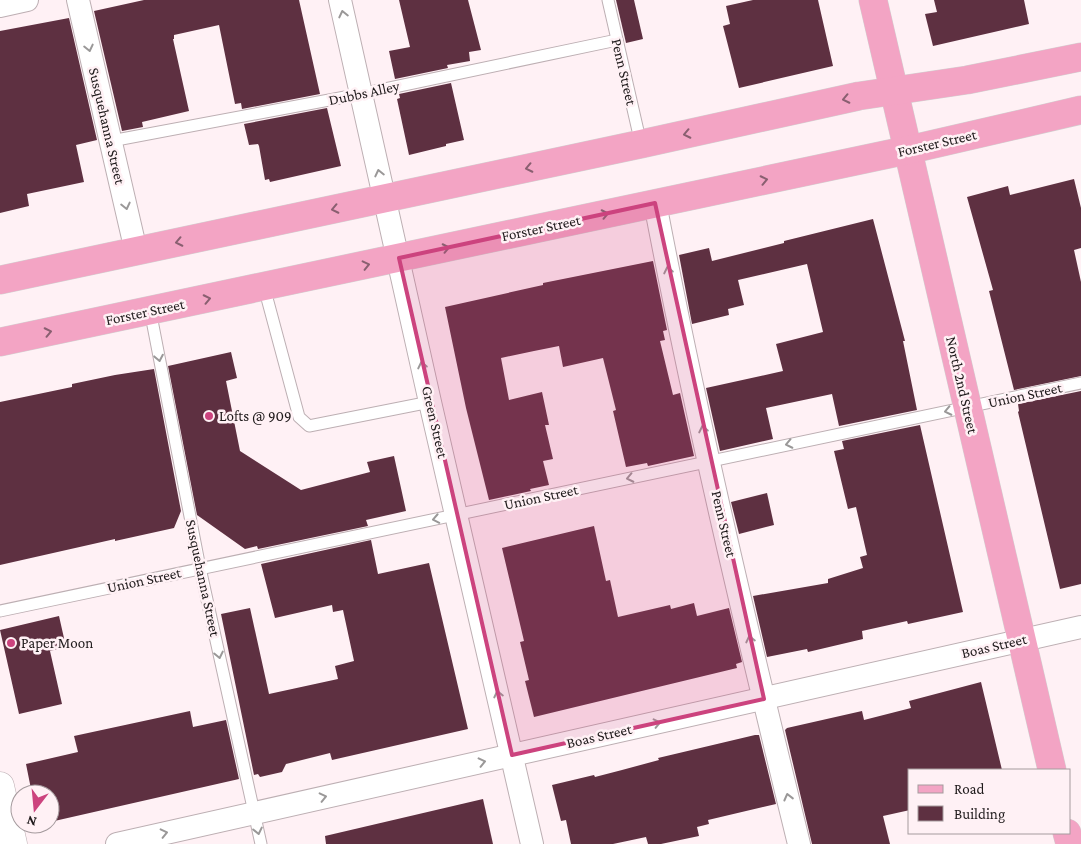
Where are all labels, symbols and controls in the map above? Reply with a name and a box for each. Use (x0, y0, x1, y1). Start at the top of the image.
one-way arrow (338, 10, 349, 19)
street label: Penn Street (609, 37, 640, 108)
one-way arrow (83, 43, 94, 52)
street label: Susquehanna Street (85, 66, 128, 187)
street label: Dubbs Alley (327, 78, 401, 109)
one-way arrow (842, 93, 851, 104)
street label: Forster Street (896, 126, 979, 160)
one-way arrow (683, 128, 692, 139)
one-way arrow (524, 162, 533, 173)
one-way arrow (374, 168, 385, 177)
one-way arrow (760, 175, 769, 186)
one-way arrow (120, 201, 130, 210)
one-way arrow (331, 203, 340, 214)
one-way arrow (601, 209, 610, 220)
street label: Forster Street (500, 212, 583, 244)
one-way arrow (174, 237, 183, 247)
one-way arrow (442, 243, 451, 253)
one-way arrow (361, 260, 370, 271)
one-way arrow (663, 266, 674, 274)
one-way arrow (202, 294, 211, 304)
street label: Forster Street (104, 296, 187, 328)
one-way arrow (43, 327, 52, 338)
street label: North 2nd Street (943, 335, 981, 436)
one-way arrow (153, 354, 164, 363)
one-way arrow (417, 361, 428, 370)
street label: Union Street (987, 379, 1064, 411)
street label: Green Street (419, 384, 451, 461)
one-way arrow (943, 405, 952, 416)
place label: Lofts @ 909 (219, 408, 292, 425)
marker: Lofts @ 909 (203, 410, 215, 422)
one-way arrow (698, 424, 709, 433)
one-way arrow (784, 438, 793, 449)
one-way arrow (625, 472, 634, 482)
street label: Union Street (503, 481, 580, 513)
street label: Penn Street (709, 489, 740, 560)
one-way arrow (432, 513, 441, 524)
street label: Susquehanna Street (182, 518, 223, 639)
street label: Union Street (106, 564, 183, 596)
street label: Boas Street (960, 631, 1029, 661)
one-way arrow (745, 634, 756, 643)
place label: Paper Moon (21, 635, 93, 652)
marker: Paper Moon (5, 637, 17, 649)
one-way arrow (213, 650, 224, 659)
one-way arrow (493, 690, 504, 699)
one-way arrow (653, 718, 662, 729)
street label: Boas Street (565, 721, 634, 751)
one-way arrow (477, 757, 486, 768)
legend (908, 769, 1071, 834)
text: Road (954, 781, 985, 797)
north arrow (10, 784, 60, 834)
one-way arrow (318, 792, 327, 803)
one-way arrow (783, 792, 794, 801)
text: Building (954, 806, 1005, 823)
text: N (24, 812, 38, 831)
one-way arrow (252, 826, 263, 835)
one-way arrow (160, 828, 169, 839)

